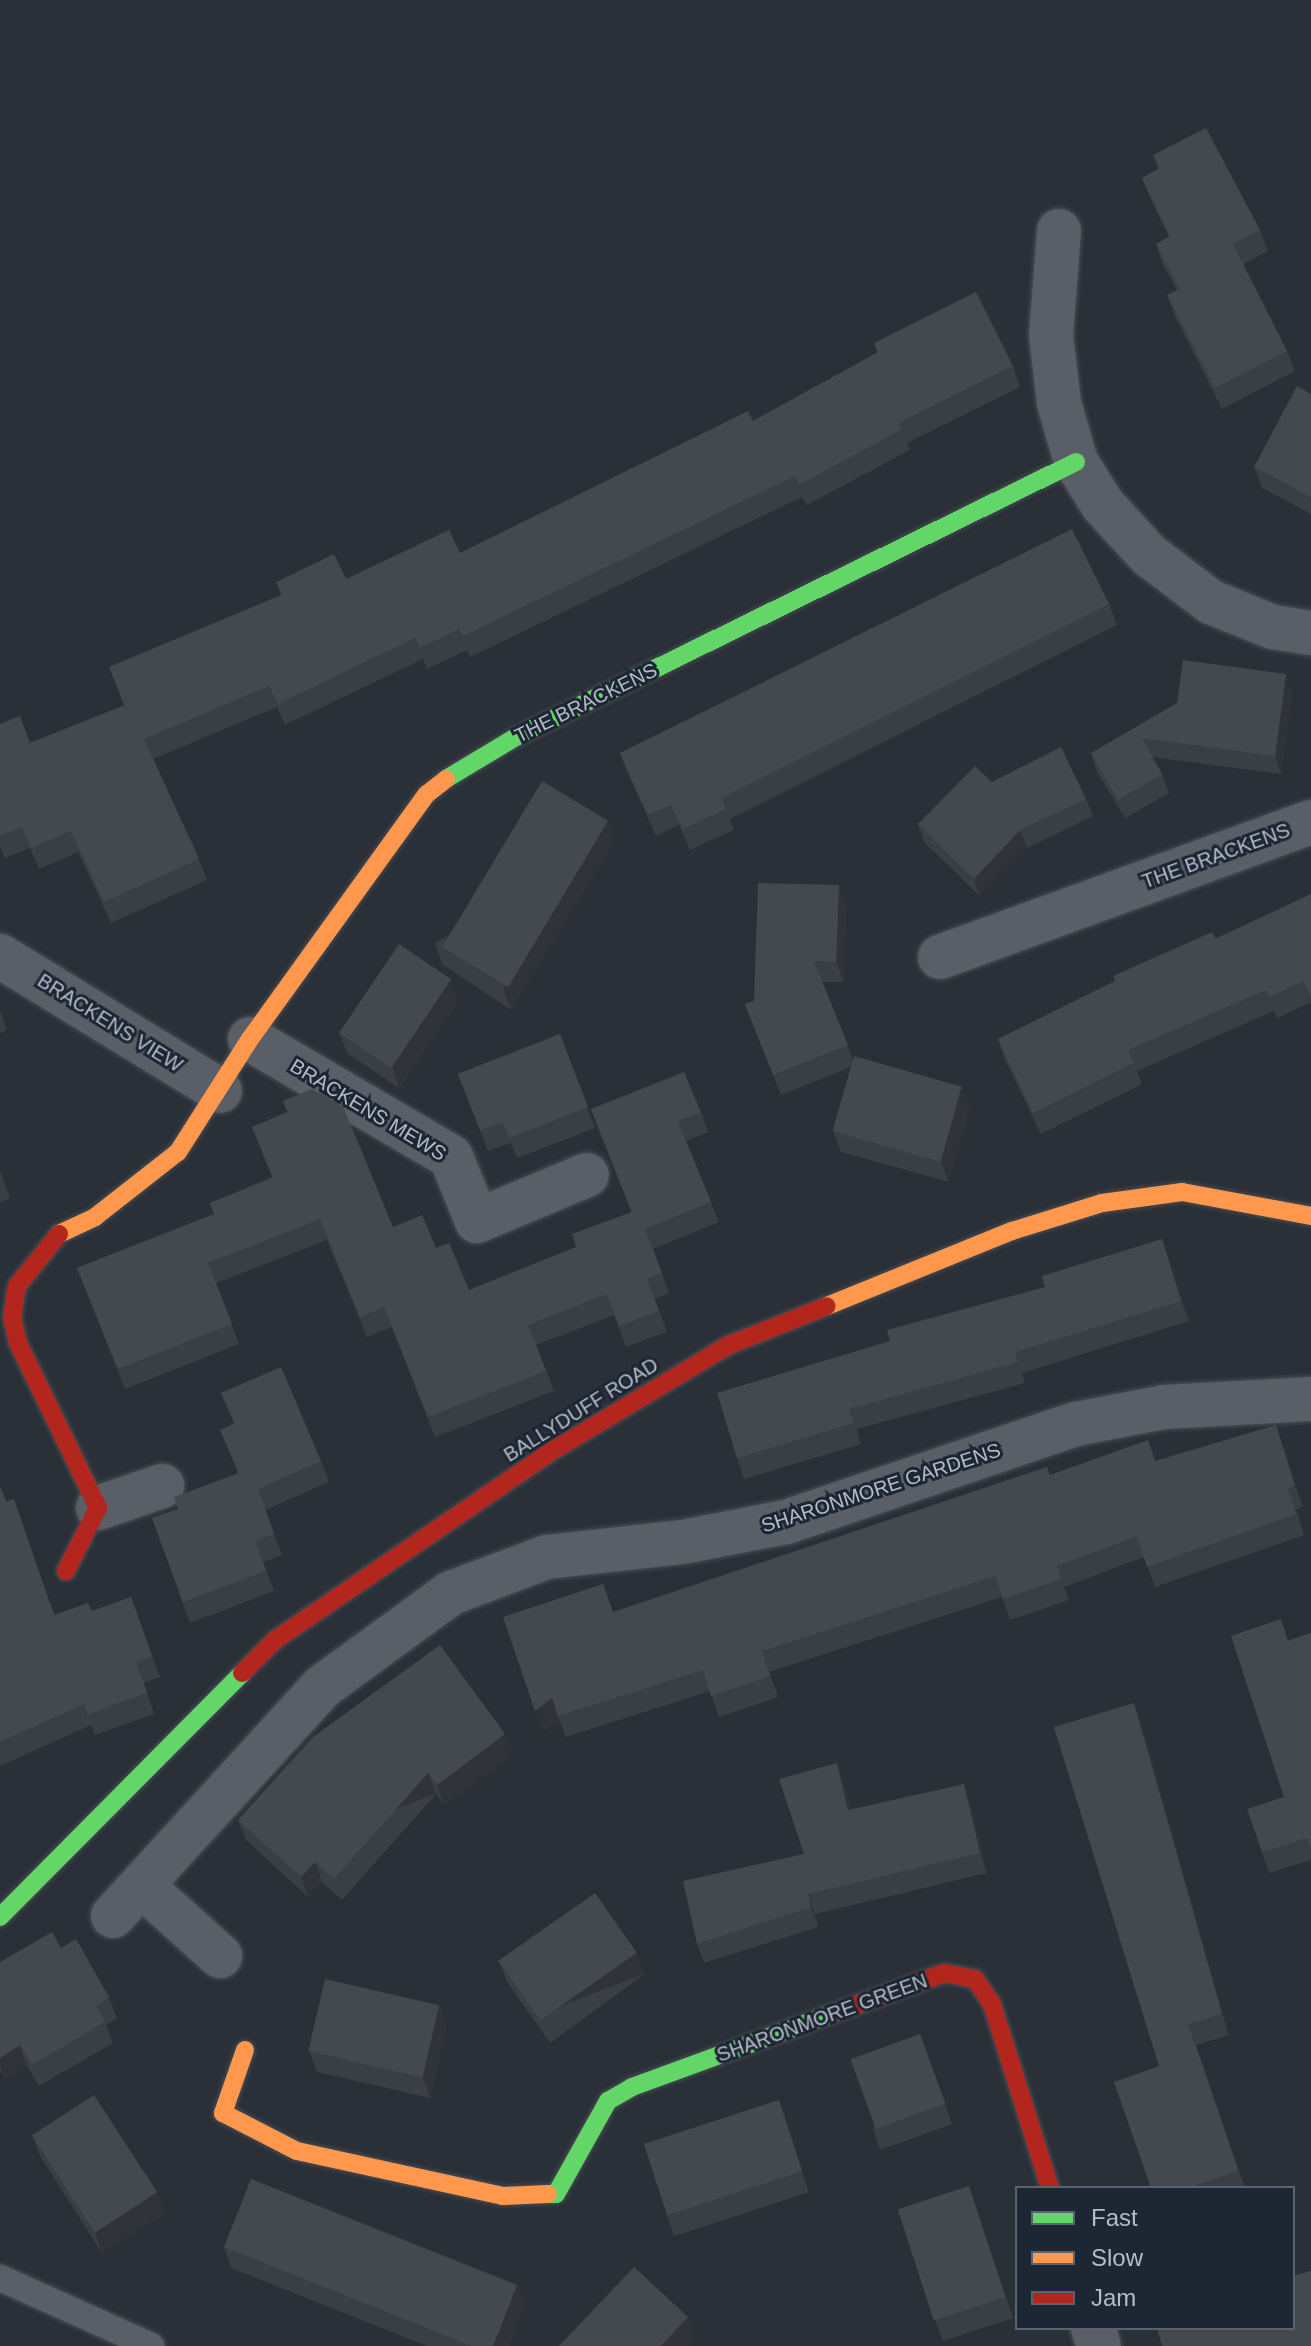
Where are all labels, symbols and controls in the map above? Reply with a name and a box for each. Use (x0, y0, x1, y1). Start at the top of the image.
street label: THE BRACKENS (511, 658, 661, 748)
street label: THE BRACKENS (1139, 818, 1293, 894)
street label: BRACKENS VIEW (33, 969, 187, 1077)
street label: BRACKENS MEWS (286, 1054, 450, 1166)
street label: BALLYDUFF ROAD (499, 1353, 663, 1467)
street label: SHARONMORE GARDENS (758, 1438, 1004, 1538)
street label: SHARONMORE GREEN (713, 1969, 931, 2067)
legend (1015, 2186, 1295, 2330)
text: Fast (1091, 2204, 1138, 2231)
text: Slow (1091, 2244, 1143, 2271)
text: Jam (1091, 2284, 1136, 2311)

